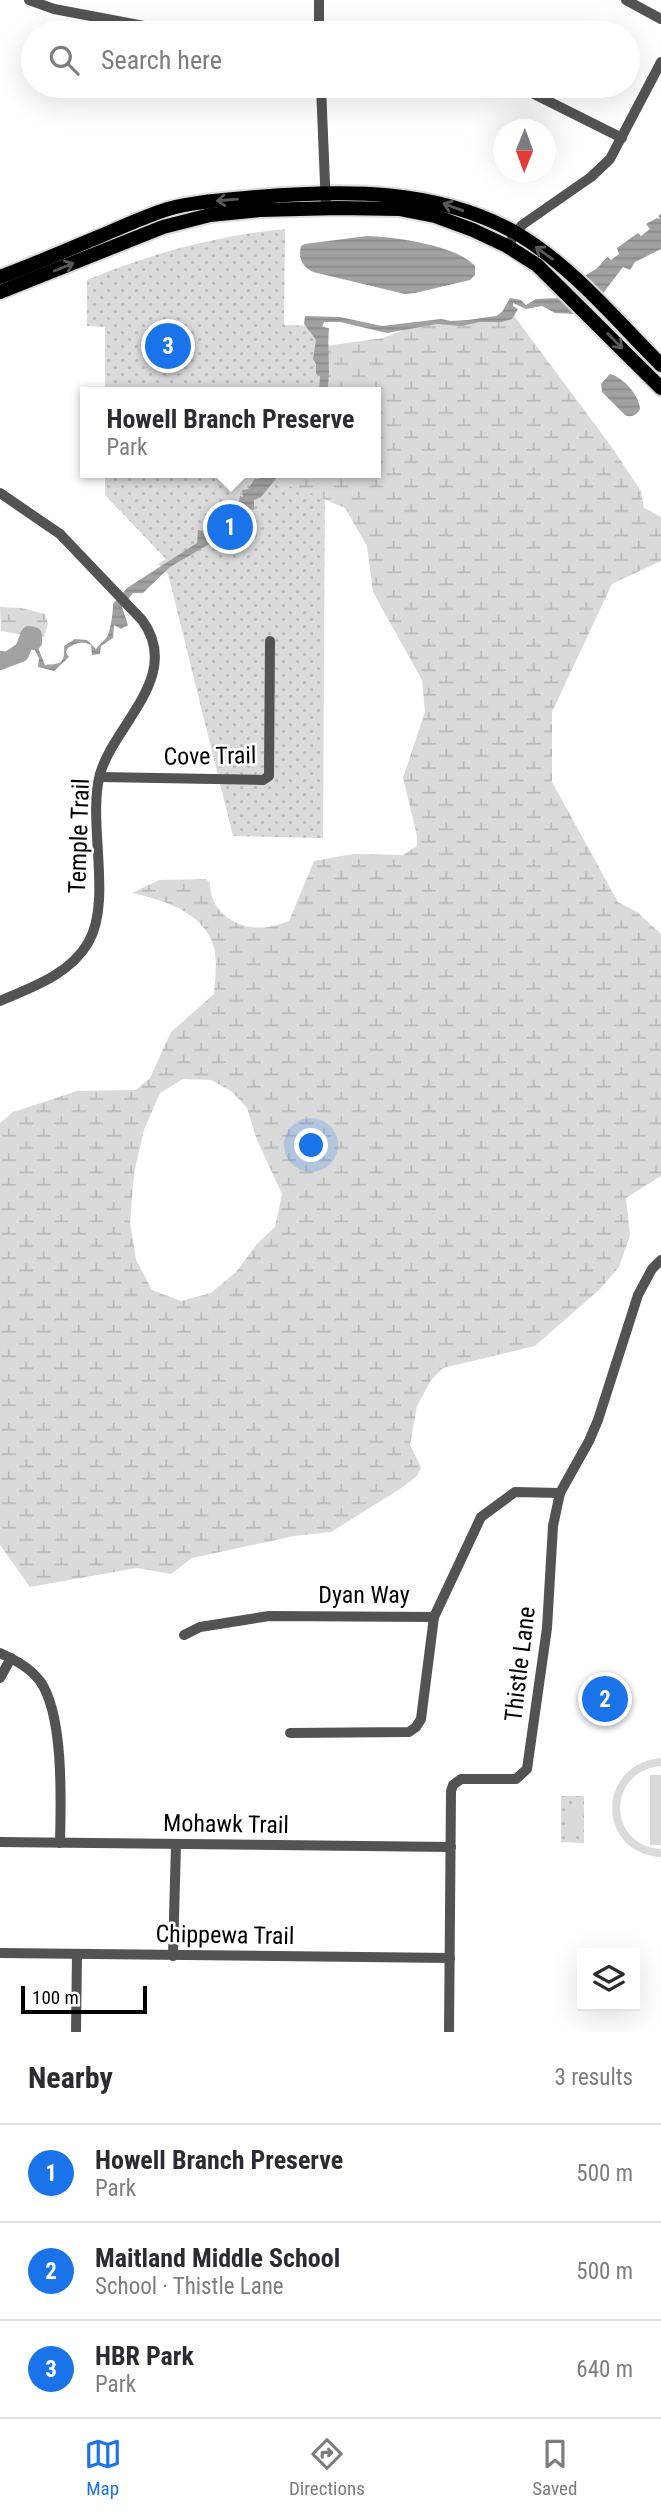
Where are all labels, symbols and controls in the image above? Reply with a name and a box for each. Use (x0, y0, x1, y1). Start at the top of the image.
search box (21, 21, 640, 98)
icon: search (45, 41, 83, 79)
text: Search here (101, 45, 222, 75)
north arrow (493, 119, 556, 182)
one-way arrow (216, 194, 239, 207)
one-way arrow (442, 200, 464, 213)
one-way arrow (535, 246, 554, 260)
one-way arrow (52, 260, 74, 273)
pin: 3 (145, 320, 191, 372)
one-way arrow (607, 332, 624, 349)
popup (80, 387, 381, 478)
text: Howell Branch Preserve (106, 404, 355, 434)
text: Park (106, 434, 147, 461)
pin: 1 (207, 501, 253, 553)
street label: Cove Trail (163, 741, 257, 771)
street label: Temple Trail (63, 778, 95, 894)
your location (294, 1128, 328, 1162)
street label: Dyan Way (318, 1581, 410, 1609)
street label: Thistle Lane (499, 1605, 541, 1723)
pin: 2 (582, 1673, 628, 1725)
street label: Mohawk Trail (163, 1809, 289, 1839)
street label: Chippewa Trail (155, 1920, 295, 1950)
map controls (577, 1948, 640, 2011)
button: layers (577, 1948, 640, 2011)
scale bar (21, 1983, 147, 2015)
text: 100 m (32, 1986, 79, 2009)
text: Nearby (28, 2060, 113, 2095)
text: 3 results (555, 2064, 633, 2091)
text: Howell Branch Preserve (95, 2145, 343, 2175)
text: 1 (45, 2160, 57, 2187)
text: 500 m (576, 2160, 633, 2187)
text: Park (95, 2175, 136, 2202)
text: Maitland Middle School (95, 2243, 340, 2273)
text: 2 (45, 2258, 57, 2285)
text: 500 m (576, 2258, 633, 2285)
text: School · Thistle Lane (95, 2273, 284, 2300)
text: HBR Park (95, 2341, 194, 2371)
text: 3 (45, 2356, 57, 2383)
text: 640 m (576, 2356, 633, 2383)
text: Park (95, 2371, 136, 2398)
tab: Map (84, 2435, 122, 2500)
tab: Directions (289, 2435, 365, 2500)
tab: Saved (532, 2435, 577, 2500)

